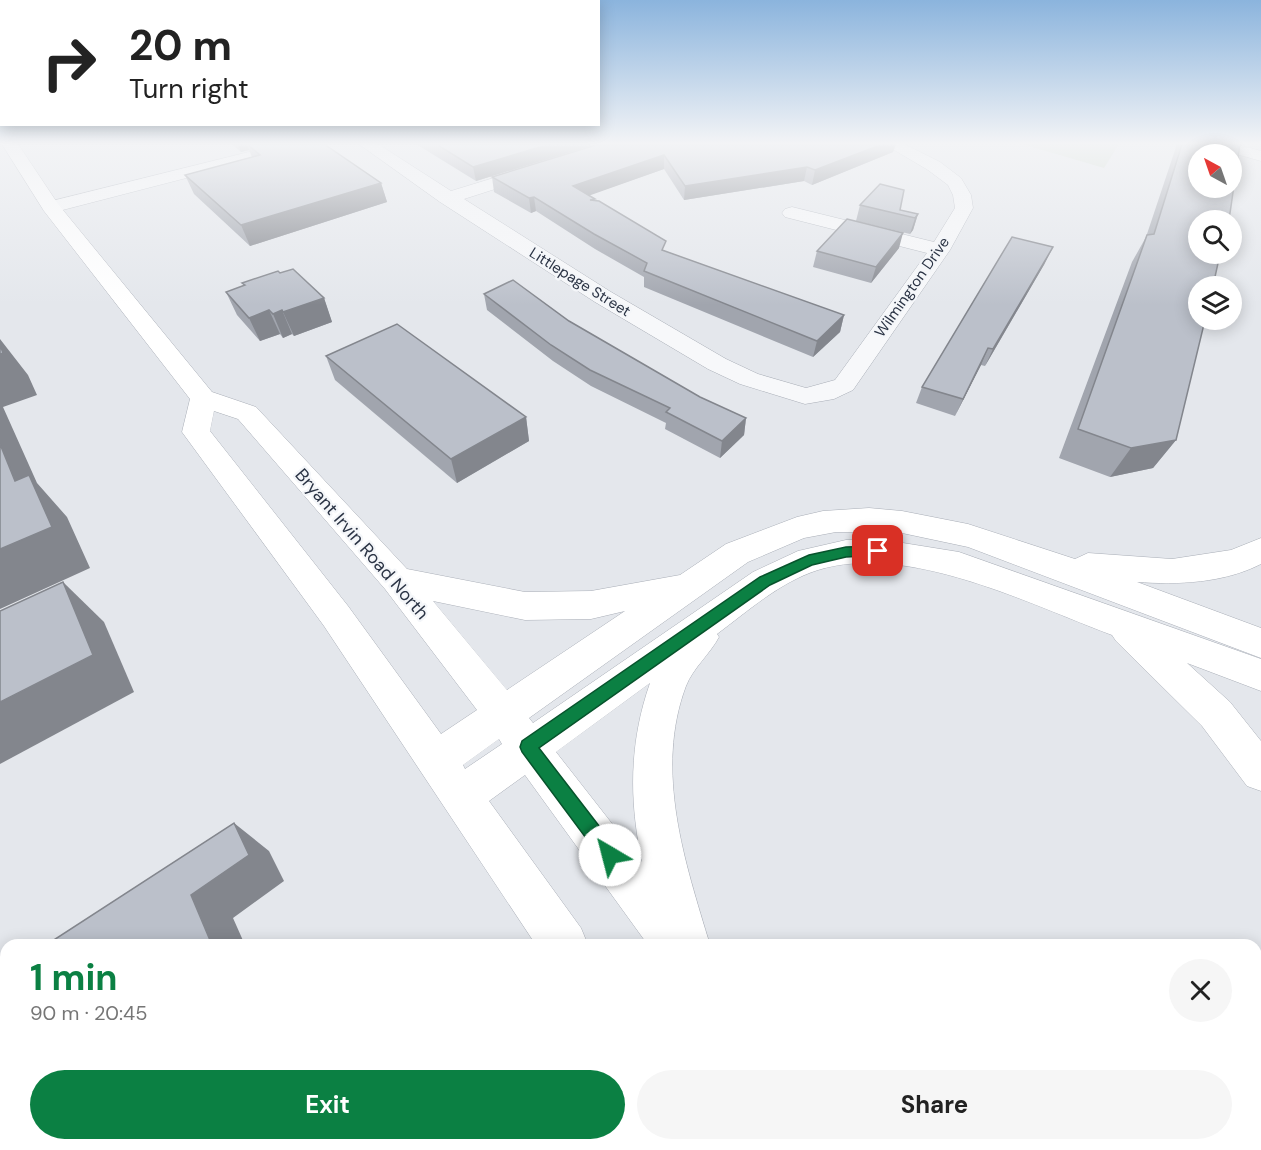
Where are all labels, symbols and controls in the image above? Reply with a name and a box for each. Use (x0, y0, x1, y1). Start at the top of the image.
text: 20 m (129, 18, 232, 73)
icon: right (30, 24, 108, 102)
text: Turn right (129, 71, 249, 106)
north arrow (1188, 144, 1242, 198)
map controls (1188, 144, 1242, 330)
button: search (1188, 210, 1242, 264)
street label: Wilmington Drive (870, 233, 954, 341)
street label: Littlepage Street (526, 243, 634, 321)
button: layers (1188, 276, 1242, 330)
street label: Bryant Irvin Road North (290, 463, 434, 625)
pin (852, 525, 903, 576)
icon: arrive (861, 534, 894, 567)
position arrow (578, 823, 642, 887)
text: 1 min (30, 954, 118, 1001)
button: close (1169, 959, 1232, 1022)
text: 90 m · 20:45 (30, 1000, 147, 1026)
button: Exit (30, 1070, 625, 1139)
button: Share (637, 1070, 1232, 1139)

